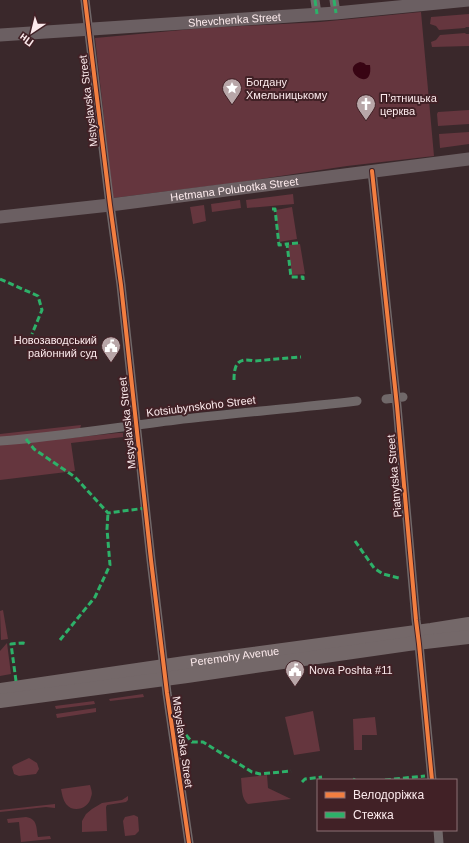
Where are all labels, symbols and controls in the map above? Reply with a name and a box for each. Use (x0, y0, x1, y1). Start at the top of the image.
street label: Shevchenka Street (188, 11, 281, 29)
north arrow (12, 12, 52, 52)
text: Пн (17, 31, 36, 49)
street label: Mstyslavska Street (76, 54, 100, 148)
place label: Богдану Хмельницькому (246, 76, 328, 101)
place icon: Богдану Хмельницькому (221, 77, 243, 105)
place label: П’ятницька церква (380, 92, 438, 117)
church icon: П’ятницька церква (355, 93, 377, 121)
street label: Hetmana Polubotka Street (169, 175, 299, 203)
place label: Новозаводський районний суд (14, 334, 98, 359)
public building icon: Новозаводський районний суд (100, 335, 122, 363)
street label: Mstyslavska Street (116, 376, 138, 470)
street label: Kotsiubynskoho Street (146, 393, 256, 419)
street label: Piatnytska Street (384, 434, 404, 518)
street label: Peremohy Avenue (189, 644, 280, 668)
public building icon: Nova Poshta #11 (284, 659, 306, 687)
place label: Nova Poshta #11 (309, 664, 393, 676)
street label: Mstyslavska Street (171, 695, 195, 789)
legend (317, 779, 457, 831)
text: Велодоріжка (353, 788, 424, 802)
text: Стежка (353, 808, 394, 822)

